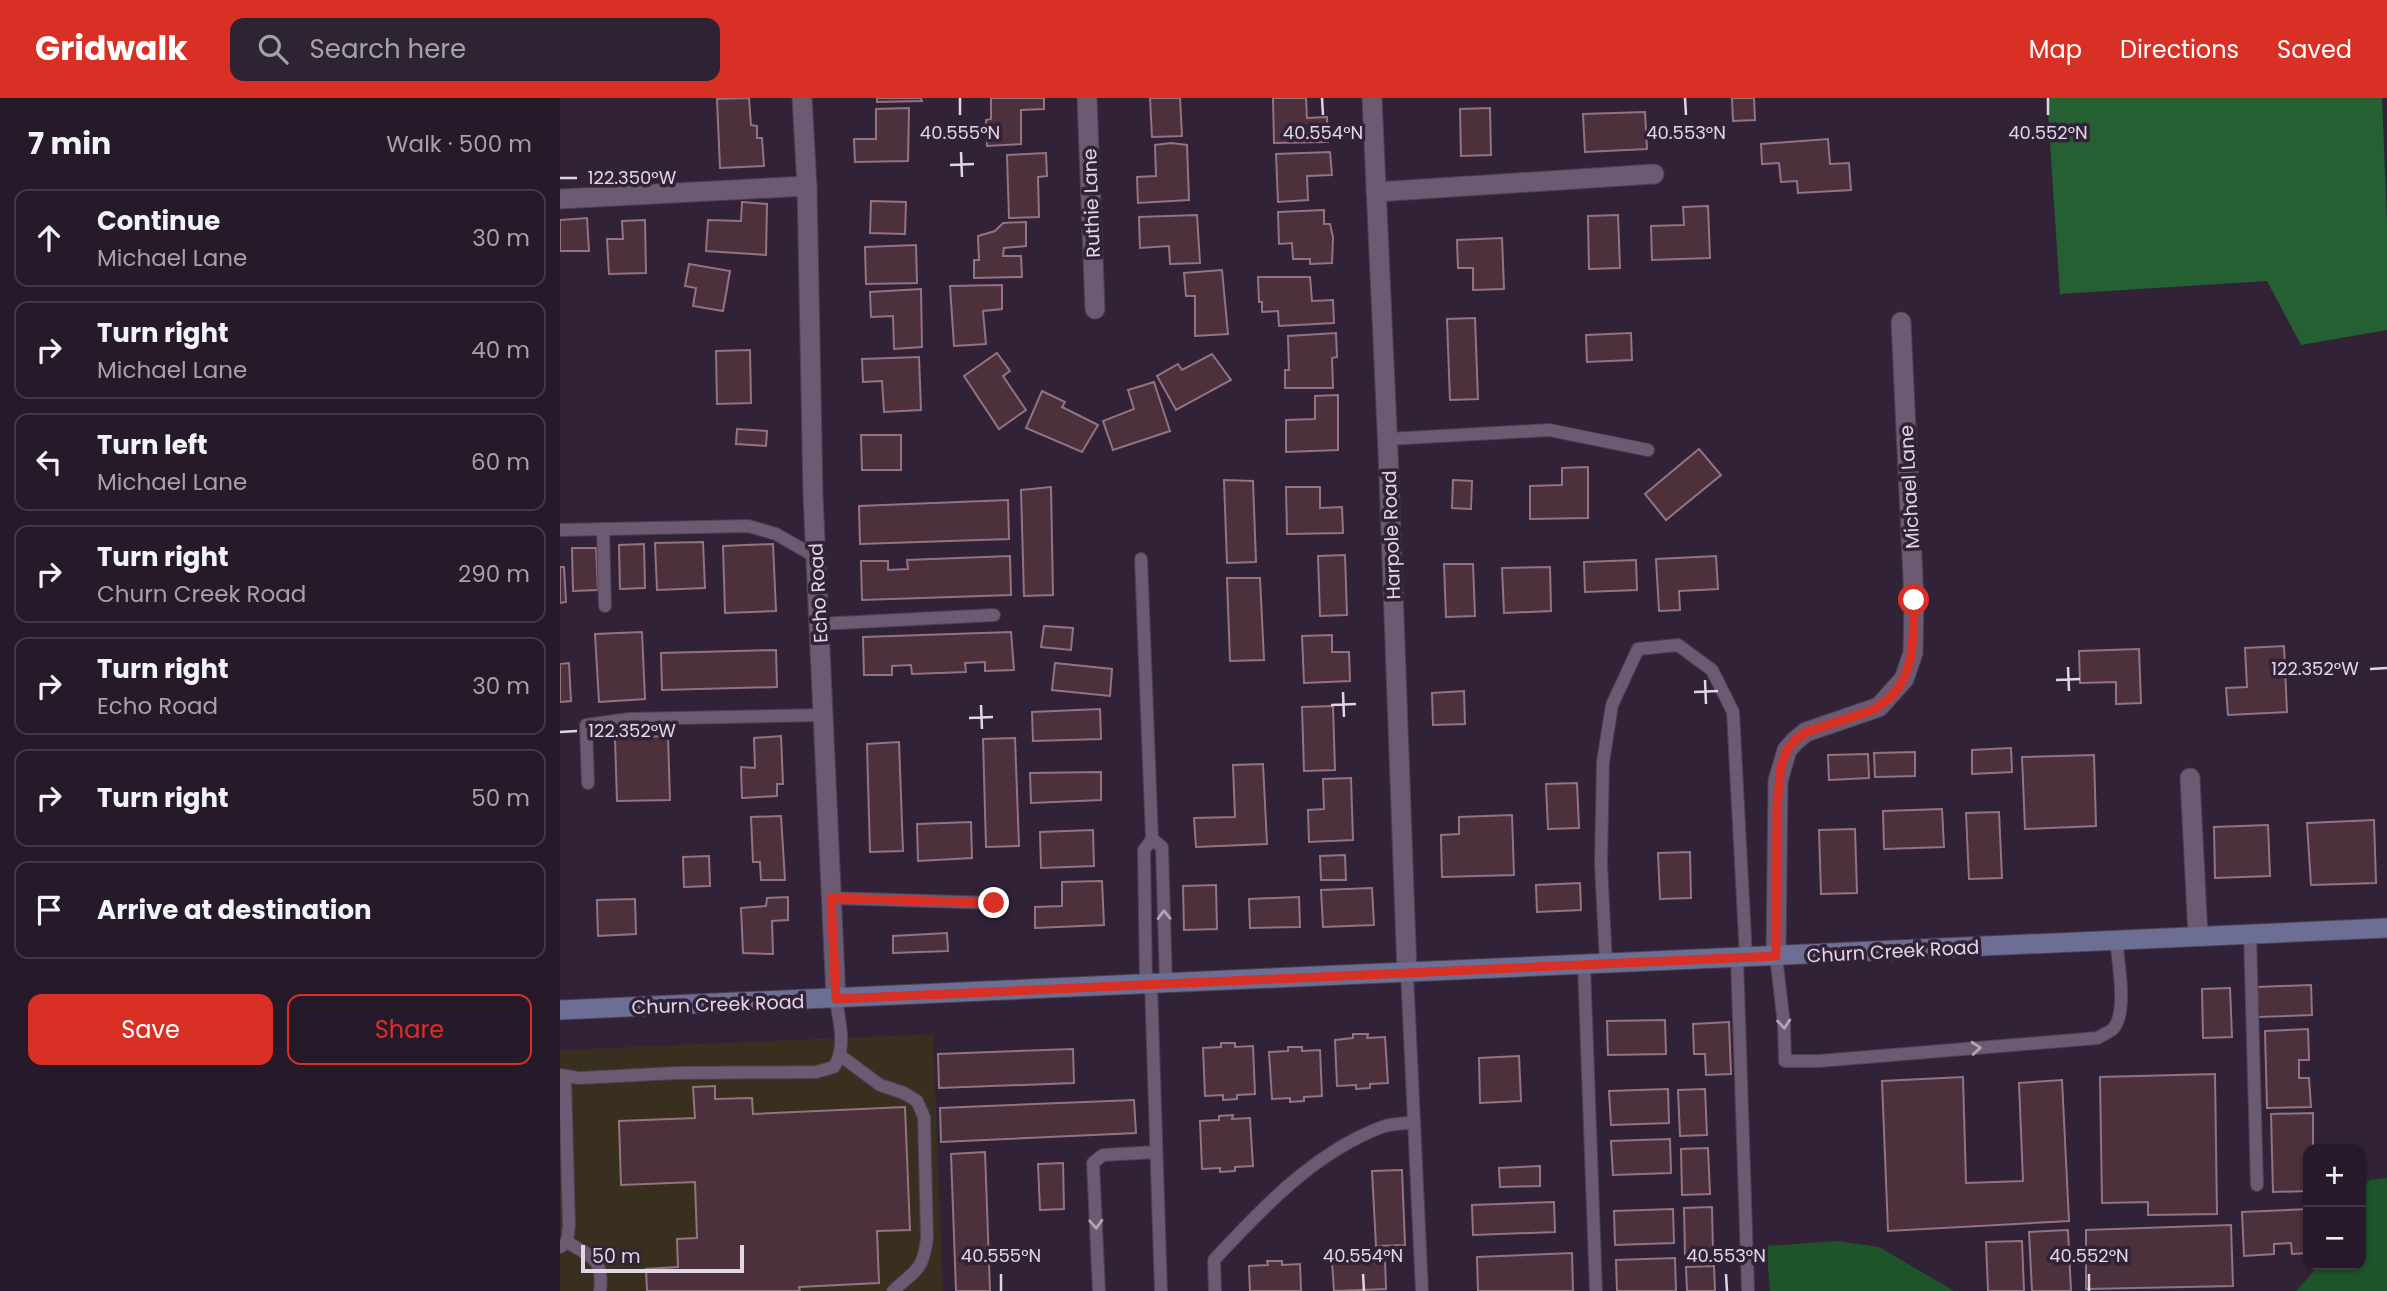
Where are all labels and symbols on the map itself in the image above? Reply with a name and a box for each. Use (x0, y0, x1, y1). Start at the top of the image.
text: 40.555°N (920, 120, 1000, 145)
text: 40.554°N (1283, 120, 1363, 145)
text: 40.553°N (1646, 120, 1726, 145)
text: 40.552°N (2008, 120, 2088, 145)
street label: Ruthie Lane (1076, 148, 1107, 258)
text: 122.350°W (588, 165, 677, 190)
street label: Michael Lane (1893, 424, 1926, 550)
street label: Harpole Road (1376, 470, 1407, 600)
street label: Echo Road (802, 542, 835, 644)
route start (1898, 584, 1929, 615)
text: 122.352°W (2271, 656, 2359, 681)
text: 122.352°W (588, 718, 676, 743)
route end (978, 887, 1009, 918)
one-way arrow (1156, 910, 1172, 920)
street label: Churn Creek Road (1806, 933, 1980, 970)
street label: Churn Creek Road (631, 988, 805, 1021)
one-way arrow (1776, 1019, 1791, 1030)
one-way arrow (1970, 1041, 1981, 1056)
one-way arrow (1088, 1218, 1103, 1229)
scale bar (581, 1242, 744, 1274)
text: 40.555°N (961, 1243, 1041, 1268)
text: 40.554°N (1323, 1243, 1403, 1268)
text: 40.553°N (1686, 1243, 1766, 1268)
text: 40.552°N (2049, 1243, 2129, 1268)

